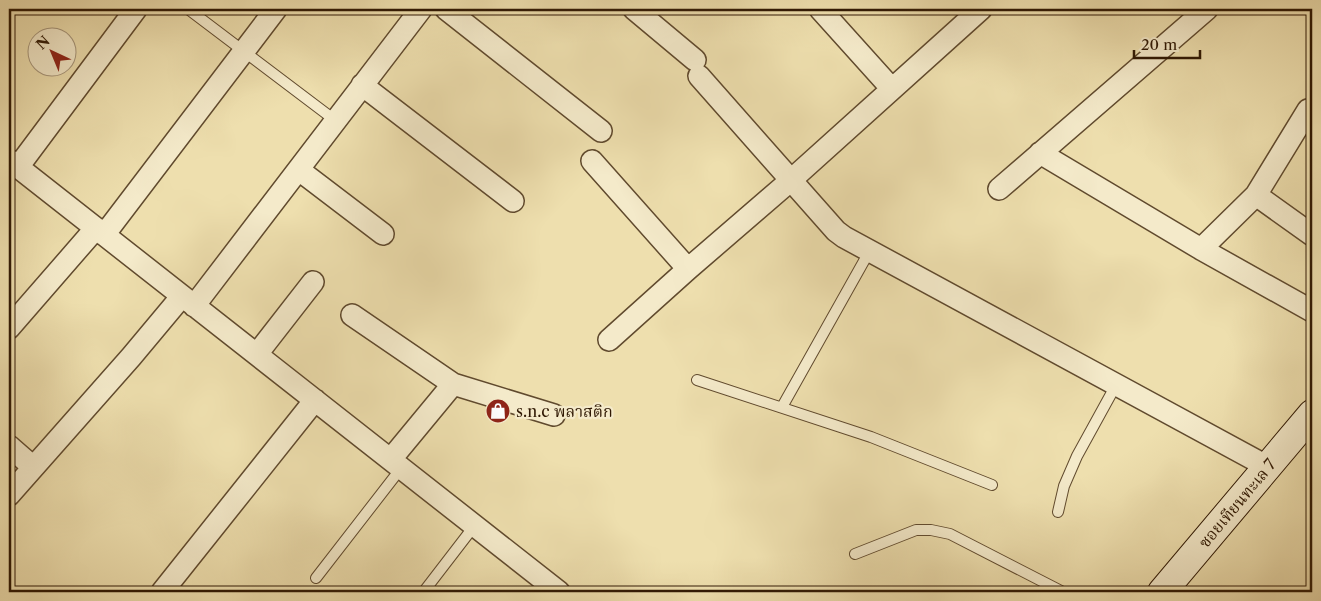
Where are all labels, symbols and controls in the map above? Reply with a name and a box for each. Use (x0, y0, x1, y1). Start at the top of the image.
north arrow (28, 28, 78, 78)
scale bar (1134, 28, 1200, 60)
text: N (32, 32, 54, 53)
text: 20 m (1141, 35, 1177, 54)
shop icon: s.n.c พลาสติก (485, 398, 511, 424)
place label: s.n.c พลาสติก (516, 401, 613, 421)
street label: ซอยเทียนทะเล 7 (1194, 454, 1280, 552)

